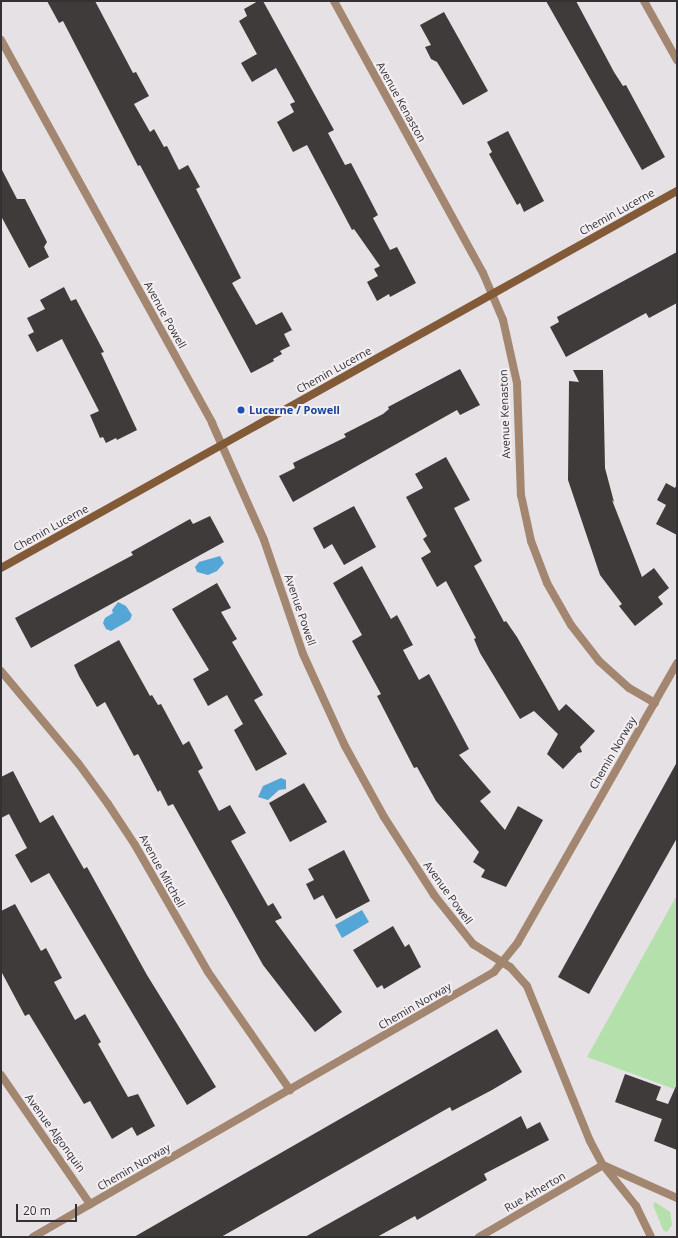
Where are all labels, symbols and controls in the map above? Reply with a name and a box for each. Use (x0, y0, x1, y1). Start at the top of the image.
street label: Avenue Kenaston (374, 60, 428, 144)
street label: Chemin Lucerne (577, 186, 657, 238)
street label: Avenue Powell (141, 279, 189, 351)
street label: Chemin Lucerne (294, 344, 374, 396)
street label: Avenue Kenaston (497, 369, 513, 459)
place label: Lucerne / Powell (249, 403, 340, 417)
marker: Lucerne / Powell (236, 405, 246, 415)
street label: Chemin Lucerne (11, 502, 91, 554)
street label: Avenue Powell (282, 573, 318, 647)
street label: Chemin Norway (587, 714, 639, 792)
street label: Avenue Mitchell (136, 832, 188, 910)
street label: Avenue Powell (421, 859, 475, 927)
street label: Chemin Norway (376, 980, 454, 1032)
street label: Avenue Algonquin (22, 1091, 88, 1175)
street label: Chemin Norway (95, 1141, 173, 1193)
street label: Rue Atherton (502, 1169, 568, 1215)
scale bar (18, 1196, 79, 1222)
text: 20 m (23, 1202, 51, 1219)

